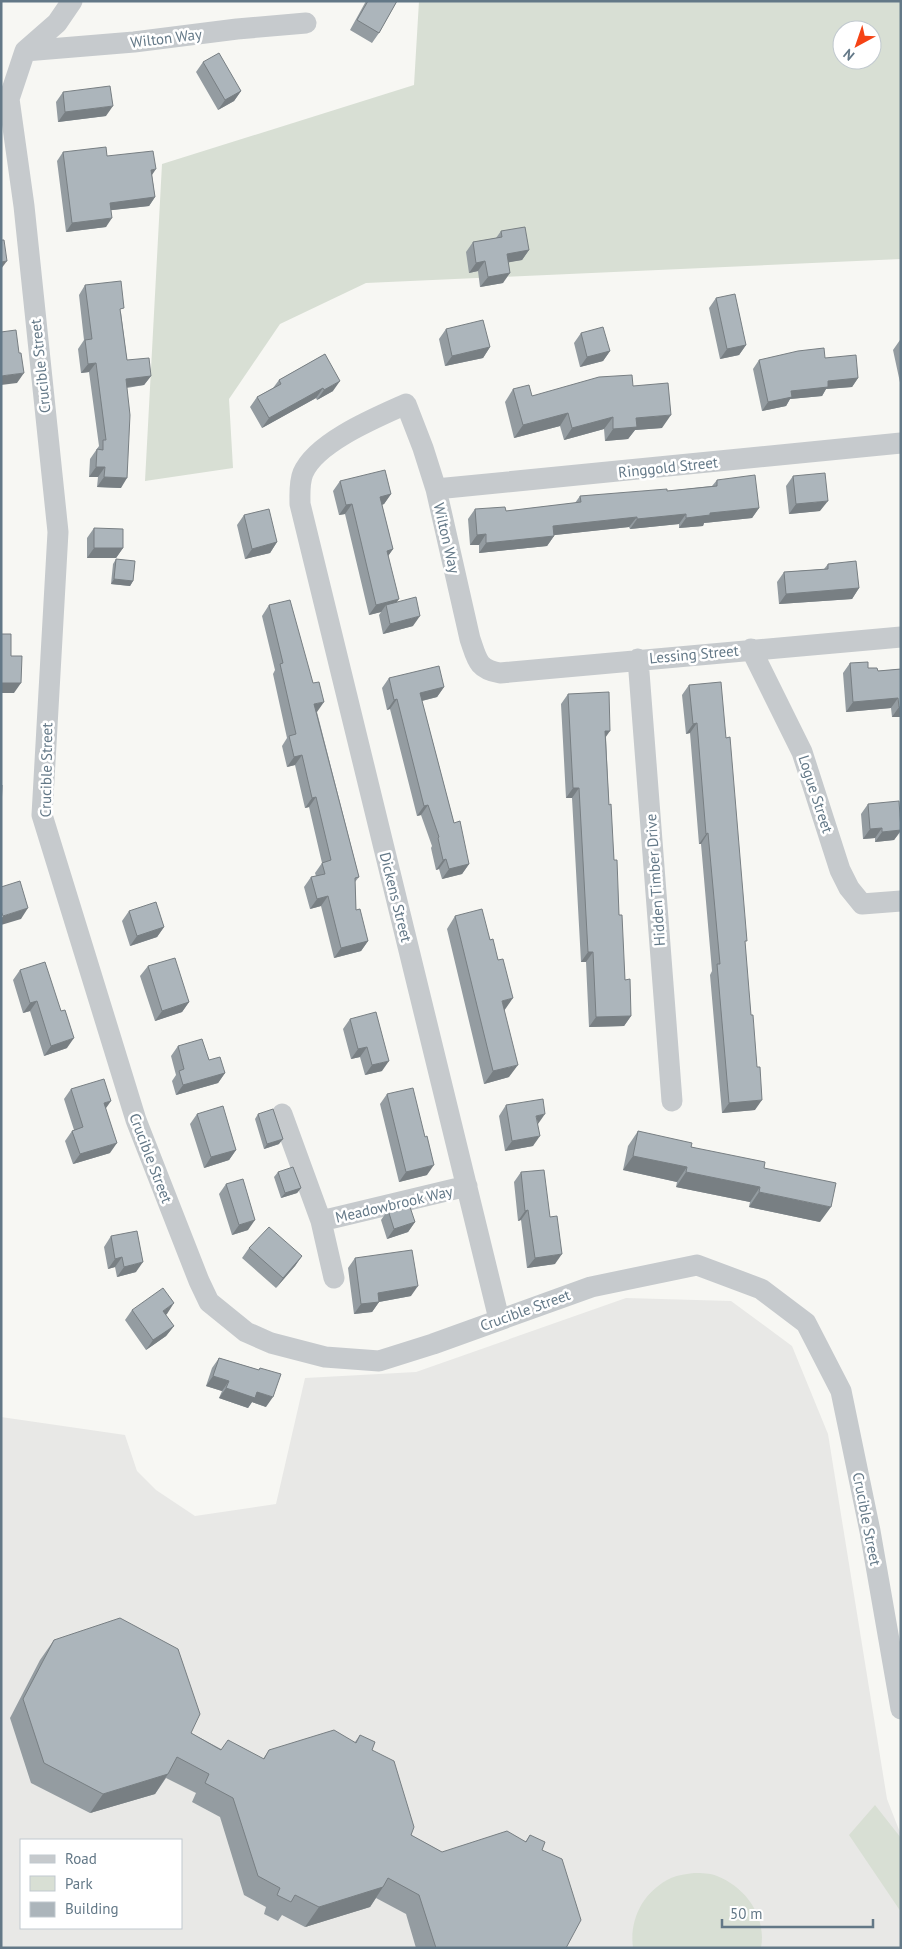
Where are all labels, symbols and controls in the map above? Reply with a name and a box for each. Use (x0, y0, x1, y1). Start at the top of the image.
north arrow (832, 20, 882, 70)
street label: Wilton Way (129, 24, 203, 52)
text: N (839, 45, 858, 65)
street label: Crucible Street (26, 318, 54, 414)
street label: Ringgold Street (617, 452, 719, 482)
street label: Wilton Way (430, 501, 464, 575)
street label: Lessing Street (648, 641, 740, 667)
street label: Crucible Street (36, 722, 56, 818)
street label: Logue Street (794, 753, 838, 835)
street label: Hidden Timber Drive (641, 813, 669, 947)
street label: Dickens Street (376, 850, 416, 944)
street label: Crucible Street (125, 1110, 177, 1206)
street label: Meadowbrook Way (333, 1181, 455, 1227)
street label: Crucible Street (477, 1285, 573, 1335)
street label: Crucible Street (849, 1471, 885, 1567)
legend (20, 1839, 182, 1929)
text: Road (65, 1849, 97, 1868)
text: Park (65, 1874, 93, 1893)
scale bar (722, 1896, 873, 1928)
text: Building (65, 1899, 119, 1918)
text: 50 m (730, 1904, 763, 1923)

